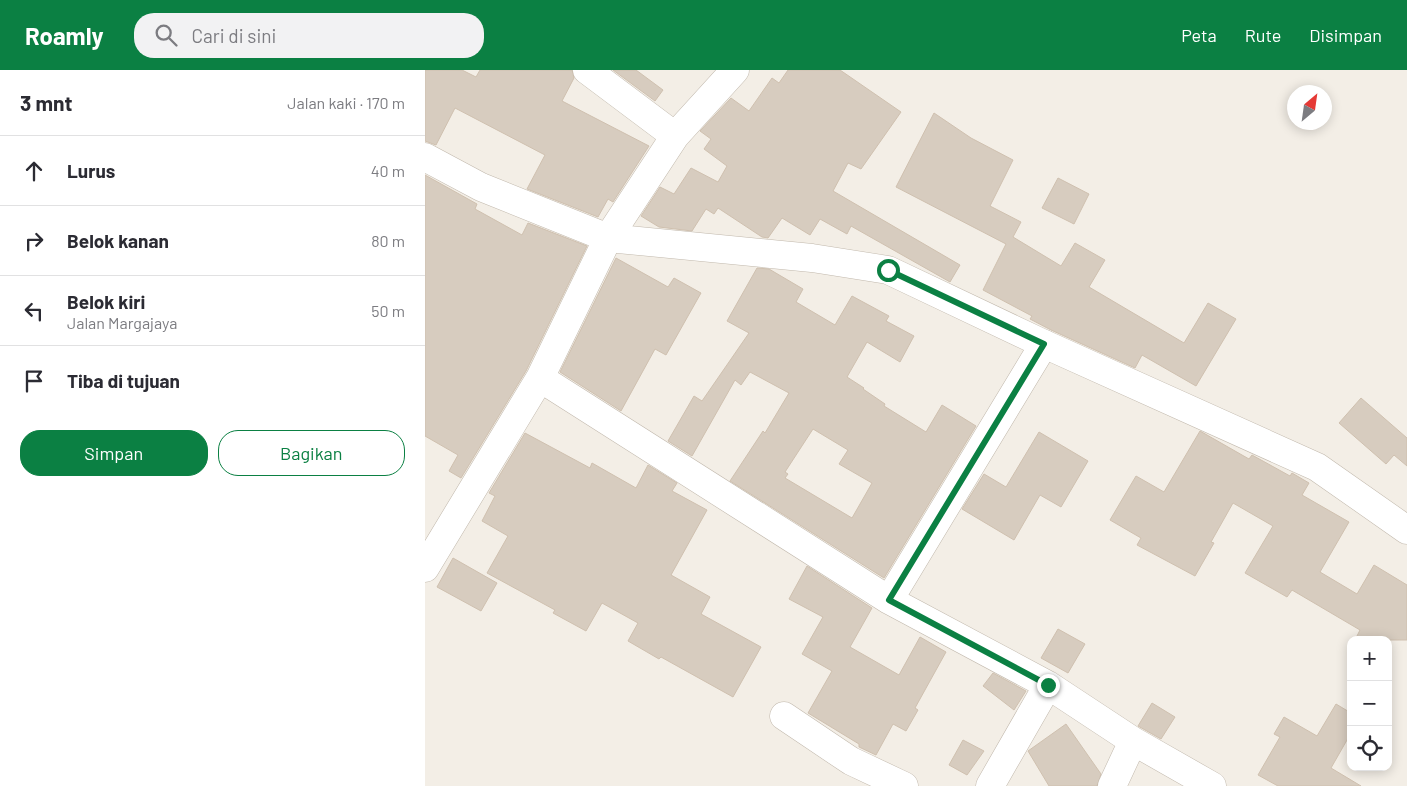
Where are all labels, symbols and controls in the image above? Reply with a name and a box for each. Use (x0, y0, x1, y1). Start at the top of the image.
search box (134, 13, 484, 58)
text: Roamly (25, 21, 104, 50)
icon: search (152, 21, 180, 49)
text: Cari di sini (192, 24, 276, 47)
text: Peta (1181, 24, 1217, 46)
text: Rute (1245, 24, 1281, 46)
text: Disimpan (1309, 24, 1382, 46)
north arrow (1287, 85, 1332, 130)
text: 3 mnt (20, 90, 73, 115)
text: Jalan kaki · 170 m (287, 93, 405, 112)
icon: ahead (20, 157, 48, 185)
text: Lurus (67, 159, 115, 182)
text: 40 m (371, 161, 405, 180)
icon: right (20, 227, 48, 255)
text: Belok kanan (67, 229, 169, 252)
text: 80 m (371, 231, 405, 250)
route start (877, 259, 900, 282)
text: Belok kiri (67, 290, 145, 313)
icon: left (20, 297, 48, 325)
text: 50 m (371, 301, 405, 320)
text: Jalan Margajaya (67, 313, 177, 332)
icon: arrive (20, 367, 48, 395)
text: Tiba di tujuan (67, 369, 180, 392)
button: Simpan (20, 430, 208, 476)
button: Bagikan (218, 430, 405, 476)
map controls (1347, 636, 1392, 771)
button: + (1347, 636, 1392, 681)
route end (1037, 674, 1060, 697)
button: − (1347, 681, 1392, 726)
button: locate (1347, 726, 1392, 771)

